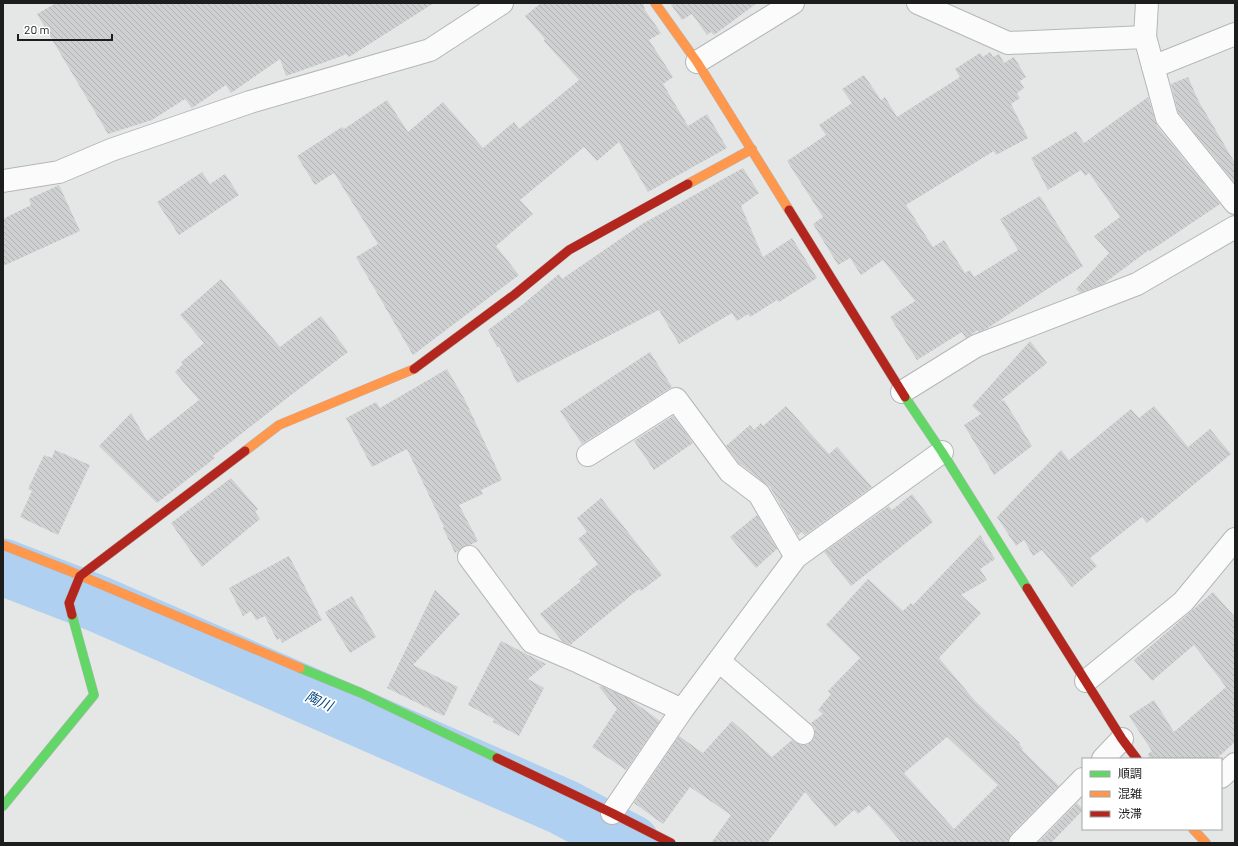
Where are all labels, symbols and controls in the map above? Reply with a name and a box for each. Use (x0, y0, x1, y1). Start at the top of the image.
scale bar (18, 16, 112, 42)
text: 20 m (24, 22, 50, 36)
water label: 陶川 (303, 687, 337, 715)
legend (1082, 758, 1222, 830)
text: 順調 (1118, 766, 1142, 780)
text: 混雑 (1118, 786, 1142, 800)
text: 渋滞 (1118, 806, 1142, 820)

